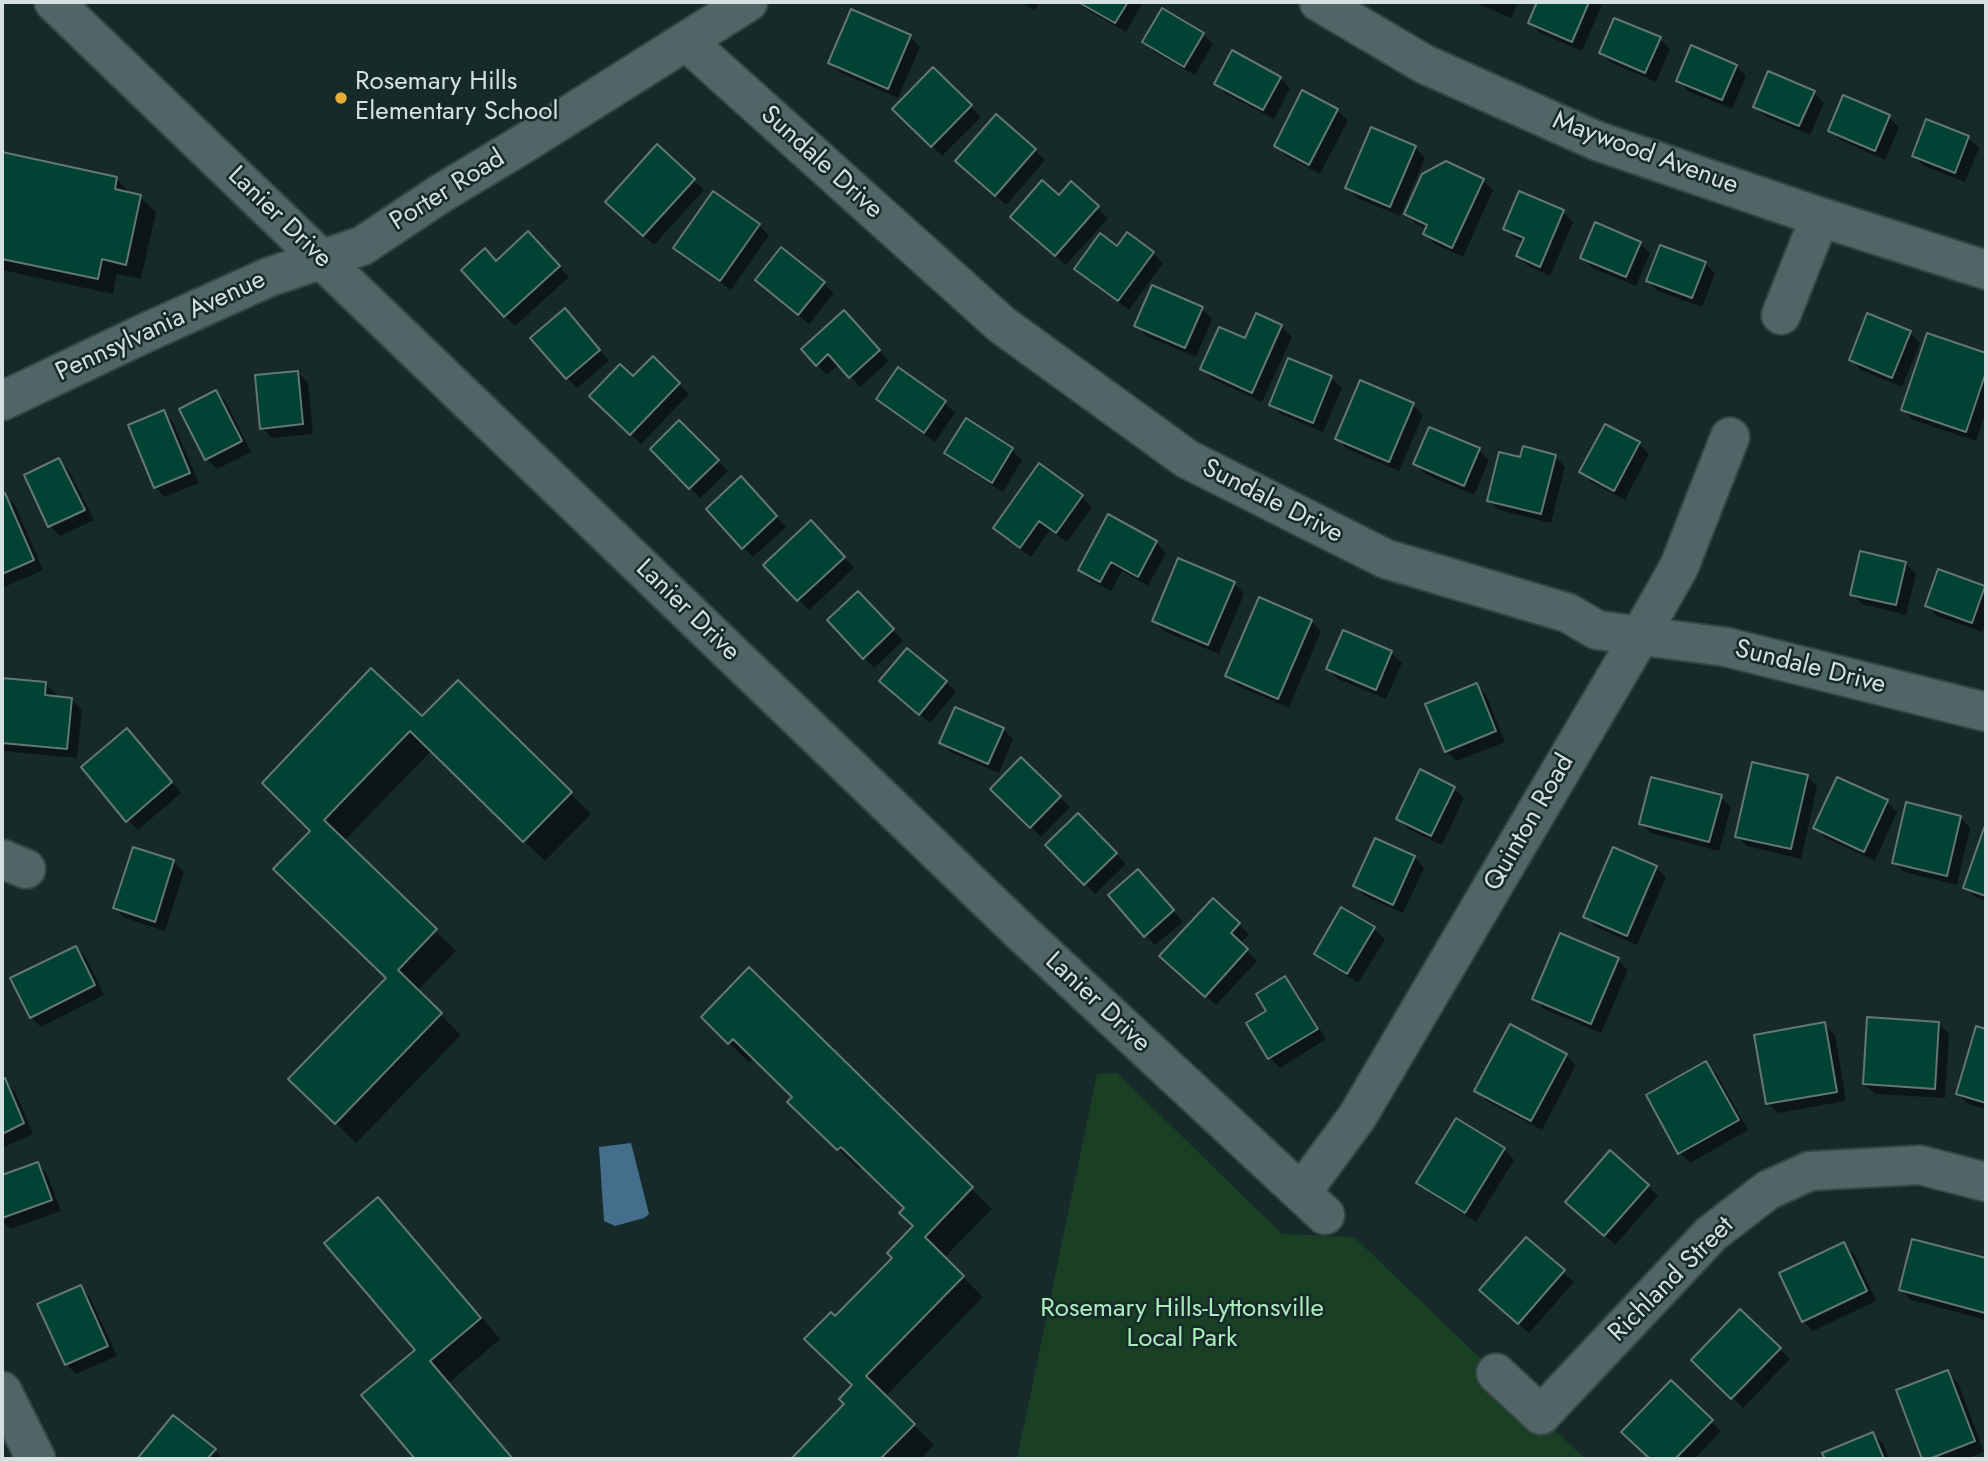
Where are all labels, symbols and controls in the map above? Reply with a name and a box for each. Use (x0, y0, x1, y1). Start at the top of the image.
place label: Rosemary Hills Elementary School (355, 67, 558, 128)
marker: Rosemary Hills Elementary School (333, 90, 349, 106)
street label: Sundale Drive (753, 100, 889, 226)
street label: Maywood Avenue (1548, 106, 1742, 202)
street label: Porter Road (385, 144, 511, 238)
street label: Lanier Drive (220, 161, 338, 275)
street label: Pennsylvania Avenue (51, 265, 271, 389)
street label: Sundale Drive (1196, 453, 1348, 551)
street label: Lanier Drive (628, 554, 746, 668)
street label: Sundale Drive (1732, 634, 1888, 702)
street label: Quinton Road (1478, 749, 1582, 897)
street label: Lanier Drive (1038, 946, 1156, 1060)
street label: Richland Street (1603, 1211, 1741, 1349)
park label: Rosemary Hills-Lyttonsville Local Park (1040, 1294, 1324, 1356)

